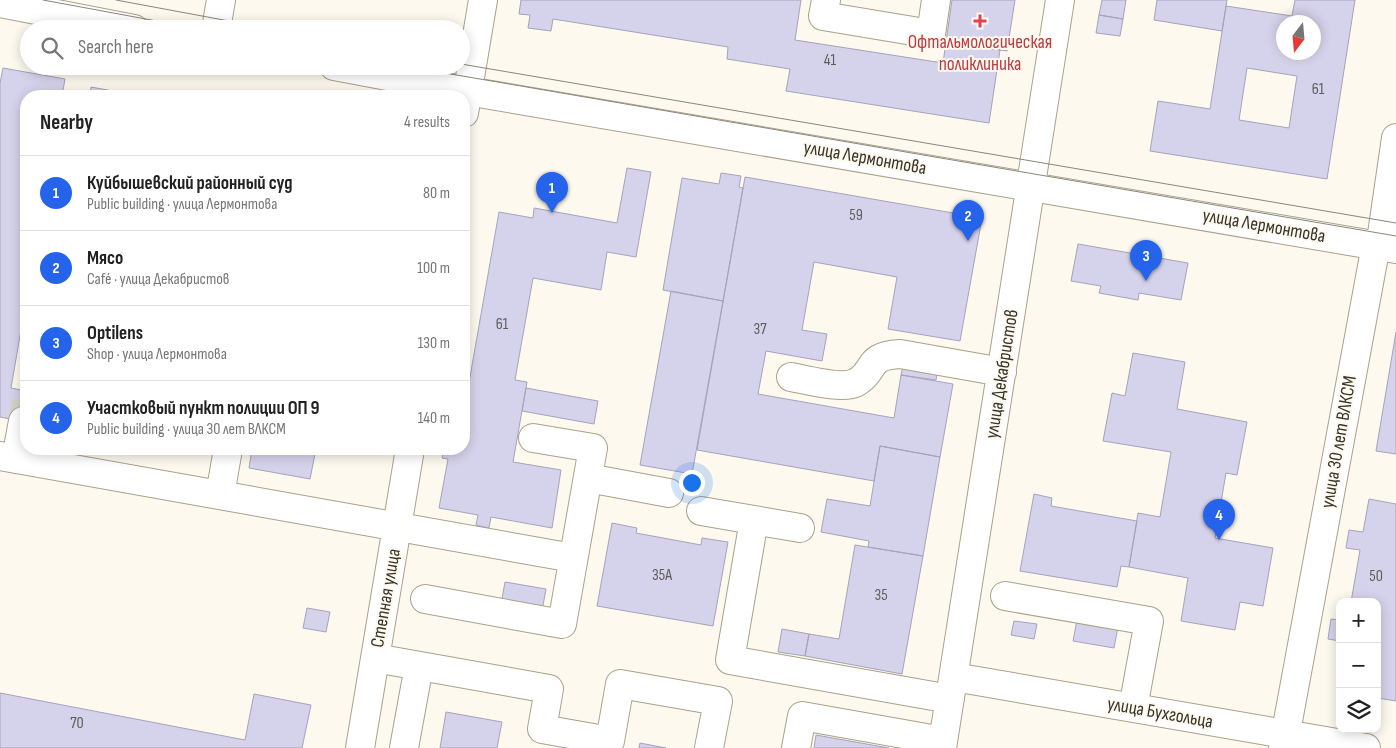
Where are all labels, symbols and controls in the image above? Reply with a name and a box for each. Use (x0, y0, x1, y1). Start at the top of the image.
marker: Офтальмологическая поликлиника (973, 14, 987, 28)
north arrow (1276, 15, 1321, 60)
search box (20, 20, 470, 75)
place label: Офтальмологическая поликлиника (908, 31, 1052, 76)
icon: search (38, 34, 66, 62)
text: Search here (78, 36, 154, 59)
house number: 41 (824, 51, 837, 70)
house number: 61 (1312, 80, 1325, 99)
text: Nearby (40, 110, 93, 135)
text: 4 results (404, 113, 450, 132)
street label: улица Лермонтова (802, 136, 928, 180)
text: Куйбышевский районный суд (87, 172, 292, 195)
pin: 1 (536, 172, 568, 213)
text: 1 (53, 184, 59, 203)
text: 80 m (423, 184, 450, 203)
text: Public building · улица Лермонтова (87, 195, 277, 214)
pin: 2 (952, 200, 984, 241)
street label: улица Лермонтова (1201, 204, 1327, 248)
house number: 59 (849, 206, 863, 225)
pin: 3 (1130, 240, 1162, 281)
text: Мясо (87, 247, 123, 270)
text: 2 (52, 259, 60, 278)
text: 100 m (417, 259, 450, 278)
text: Café · улица Декабристов (87, 270, 229, 289)
street label: улица Декабристов (980, 308, 1024, 440)
house number: 61 (496, 315, 509, 334)
house number: 37 (753, 320, 767, 339)
text: Optilens (87, 322, 143, 345)
text: 3 (52, 334, 60, 353)
text: 130 m (418, 334, 450, 353)
text: Shop · улица Лермонтова (87, 345, 227, 364)
street label: улица 30 лет ВЛКСМ (1316, 374, 1362, 510)
text: Участковый пункт полиции ОП 9 (87, 397, 320, 420)
text: 4 (52, 409, 60, 428)
text: 140 m (418, 409, 450, 428)
text: Public building · улица 30 лет ВЛКСМ (87, 420, 286, 439)
your location (679, 470, 705, 496)
pin: 4 (1203, 499, 1235, 540)
street label: Степная улица (366, 547, 406, 649)
house number: 35А (652, 566, 672, 585)
house number: 50 (1369, 567, 1383, 586)
house number: 35 (874, 586, 888, 605)
map controls (1336, 598, 1381, 733)
button: + (1336, 598, 1381, 643)
button: − (1336, 643, 1381, 688)
button: layers (1336, 688, 1381, 733)
street label: улица Бухгольца (1105, 692, 1215, 734)
house number: 70 (70, 714, 84, 733)

